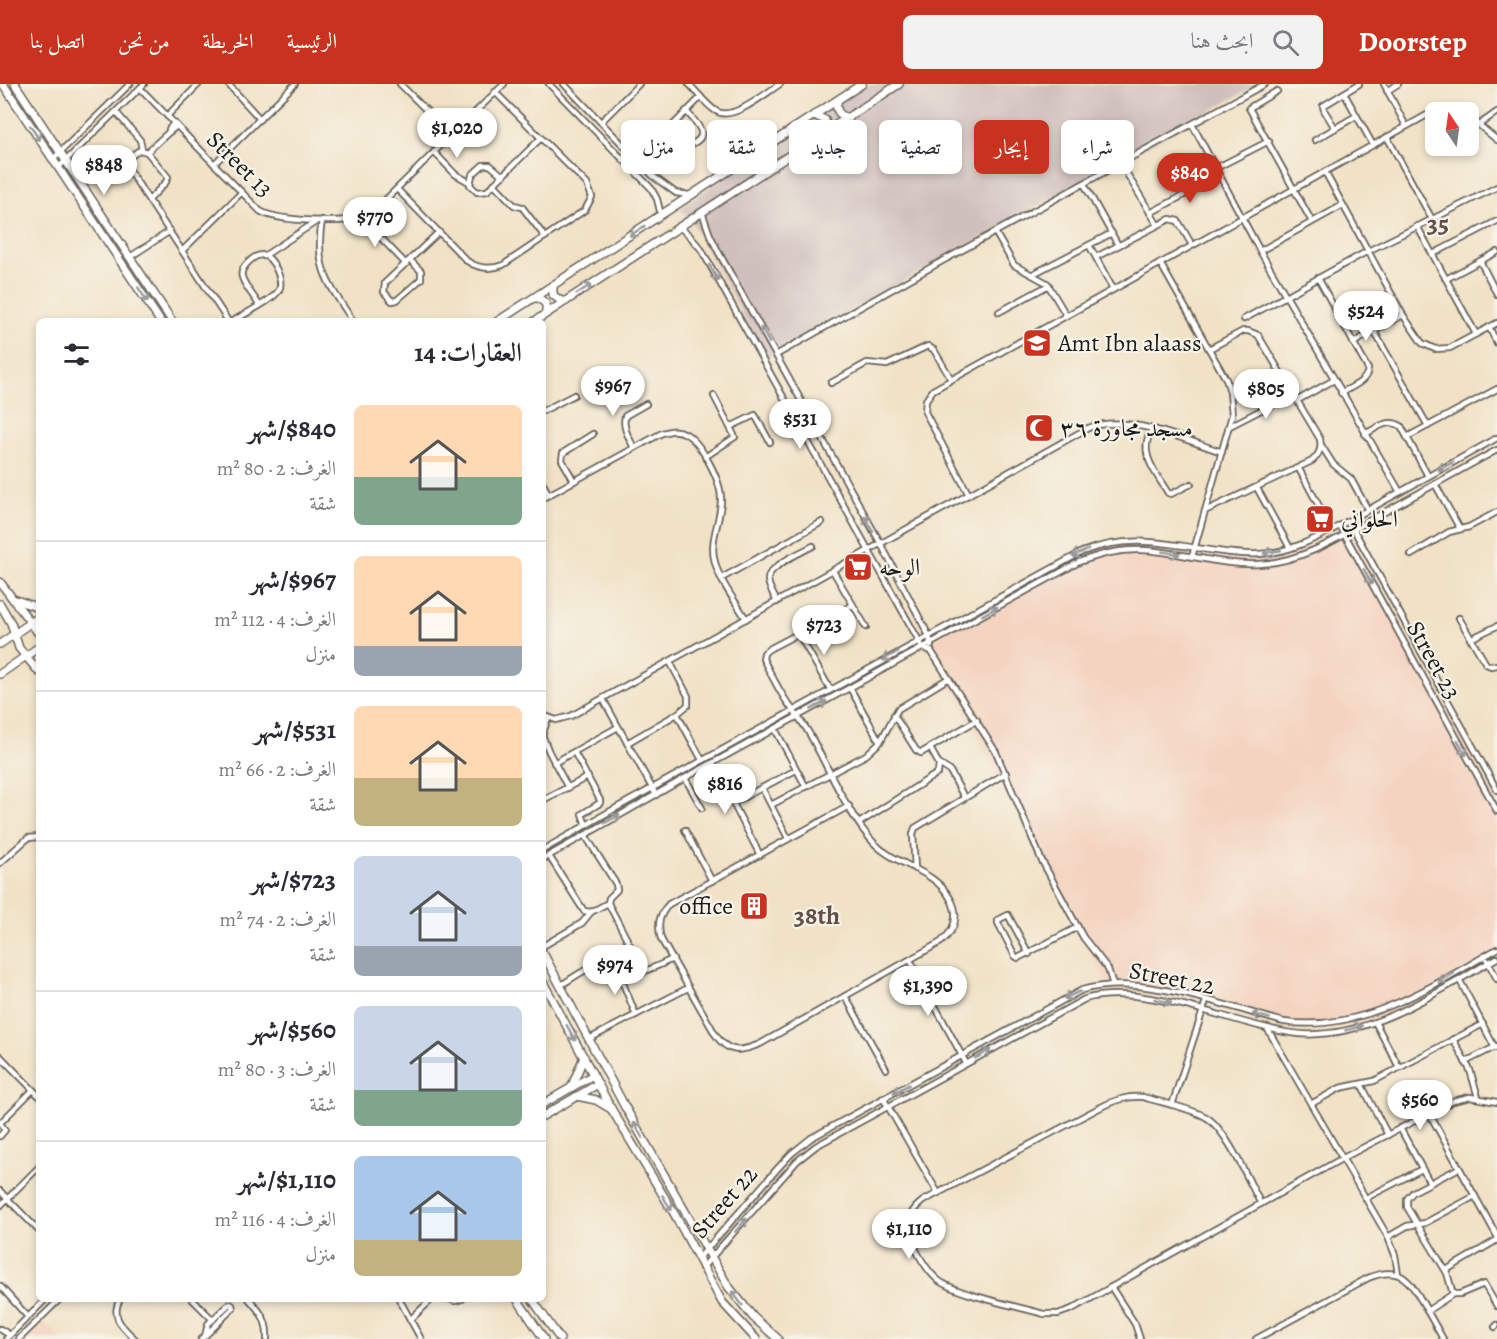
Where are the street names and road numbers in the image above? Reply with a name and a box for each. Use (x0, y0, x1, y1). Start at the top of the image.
street label: Street 13 (200, 124, 280, 204)
street label: Street 23 (1399, 615, 1469, 705)
street label: Street 22 (1126, 954, 1218, 1002)
street label: Street 22 (684, 1159, 764, 1245)

